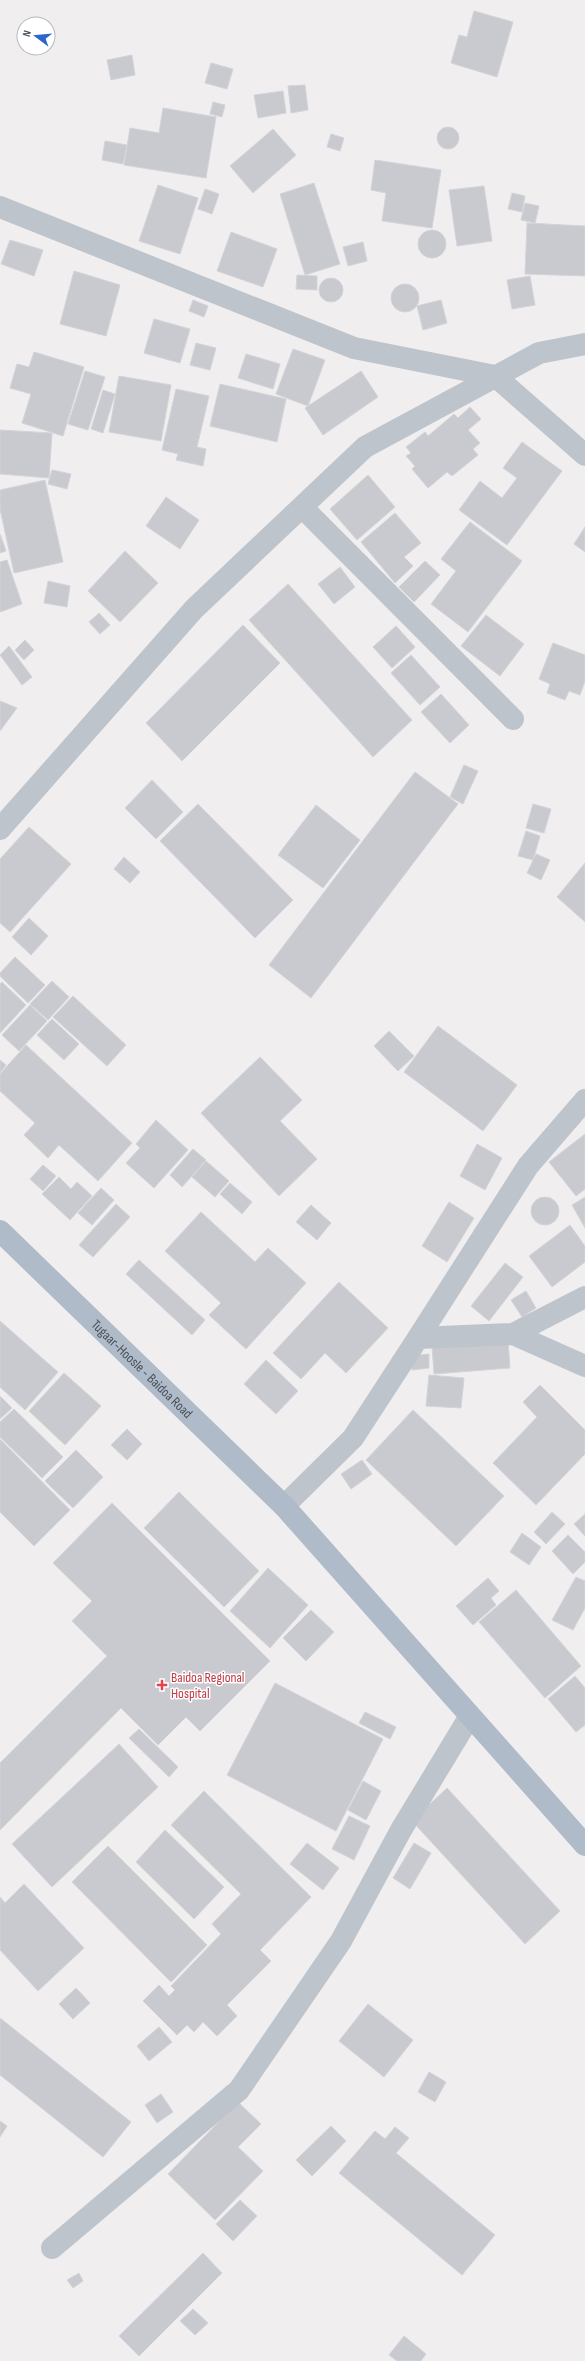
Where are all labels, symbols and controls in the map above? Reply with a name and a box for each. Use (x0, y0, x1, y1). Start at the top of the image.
north arrow (16, 16, 56, 56)
text: N (20, 29, 34, 38)
street label: Tugaar-Hoosle - Baidoa Road (88, 1316, 196, 1422)
place label: Baidoa Regional Hospital (171, 1669, 244, 1702)
marker: Baidoa Regional Hospital (156, 1679, 168, 1691)

